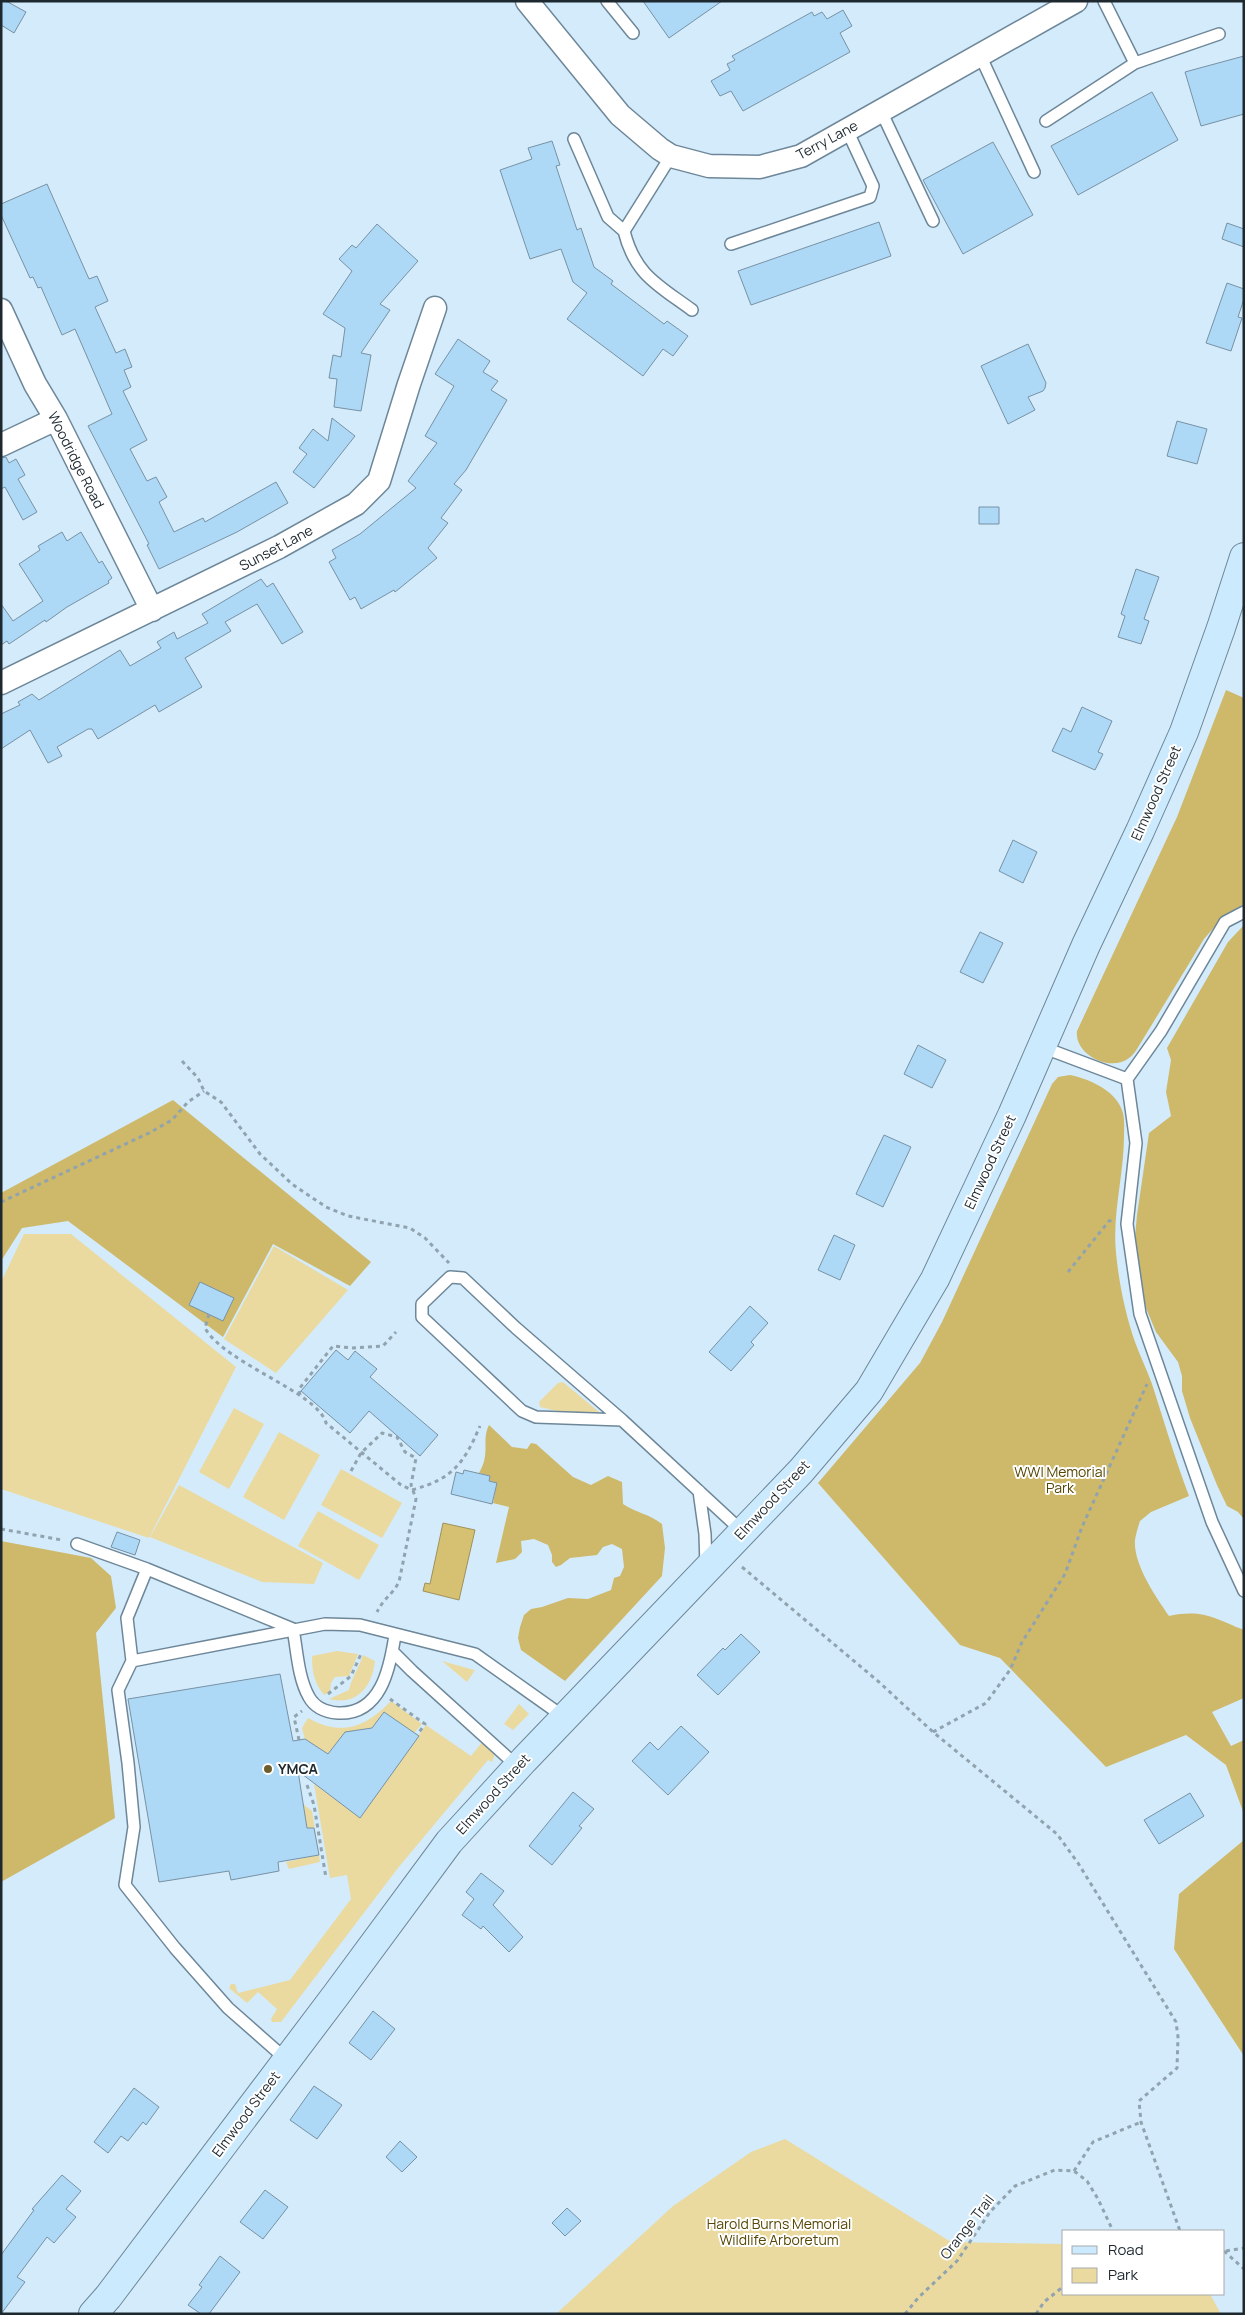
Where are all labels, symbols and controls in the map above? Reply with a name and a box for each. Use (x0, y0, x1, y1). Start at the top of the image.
street label: Terry Lane (793, 115, 861, 164)
street label: Woodridge Road (44, 408, 109, 511)
street label: Sunset Lane (236, 520, 316, 575)
street label: Elmwood Street (1126, 742, 1185, 843)
street label: Elmwood Street (959, 1111, 1020, 1212)
street label: Elmwood Street (730, 1455, 814, 1544)
park label: WWI Memorial Park (1014, 1462, 1106, 1497)
street label: Elmwood Street (451, 1749, 534, 1838)
place label: YMCA (278, 1759, 319, 1778)
marker: YMCA (262, 1763, 274, 1775)
street label: Elmwood Street (207, 2067, 284, 2160)
street label: Orange Trail (935, 2191, 998, 2263)
park label: Harold Burns Memorial Wildlife Arboretum (707, 2214, 851, 2249)
legend (1062, 2230, 1225, 2295)
text: Road (1108, 2239, 1144, 2260)
text: Park (1108, 2264, 1138, 2285)

